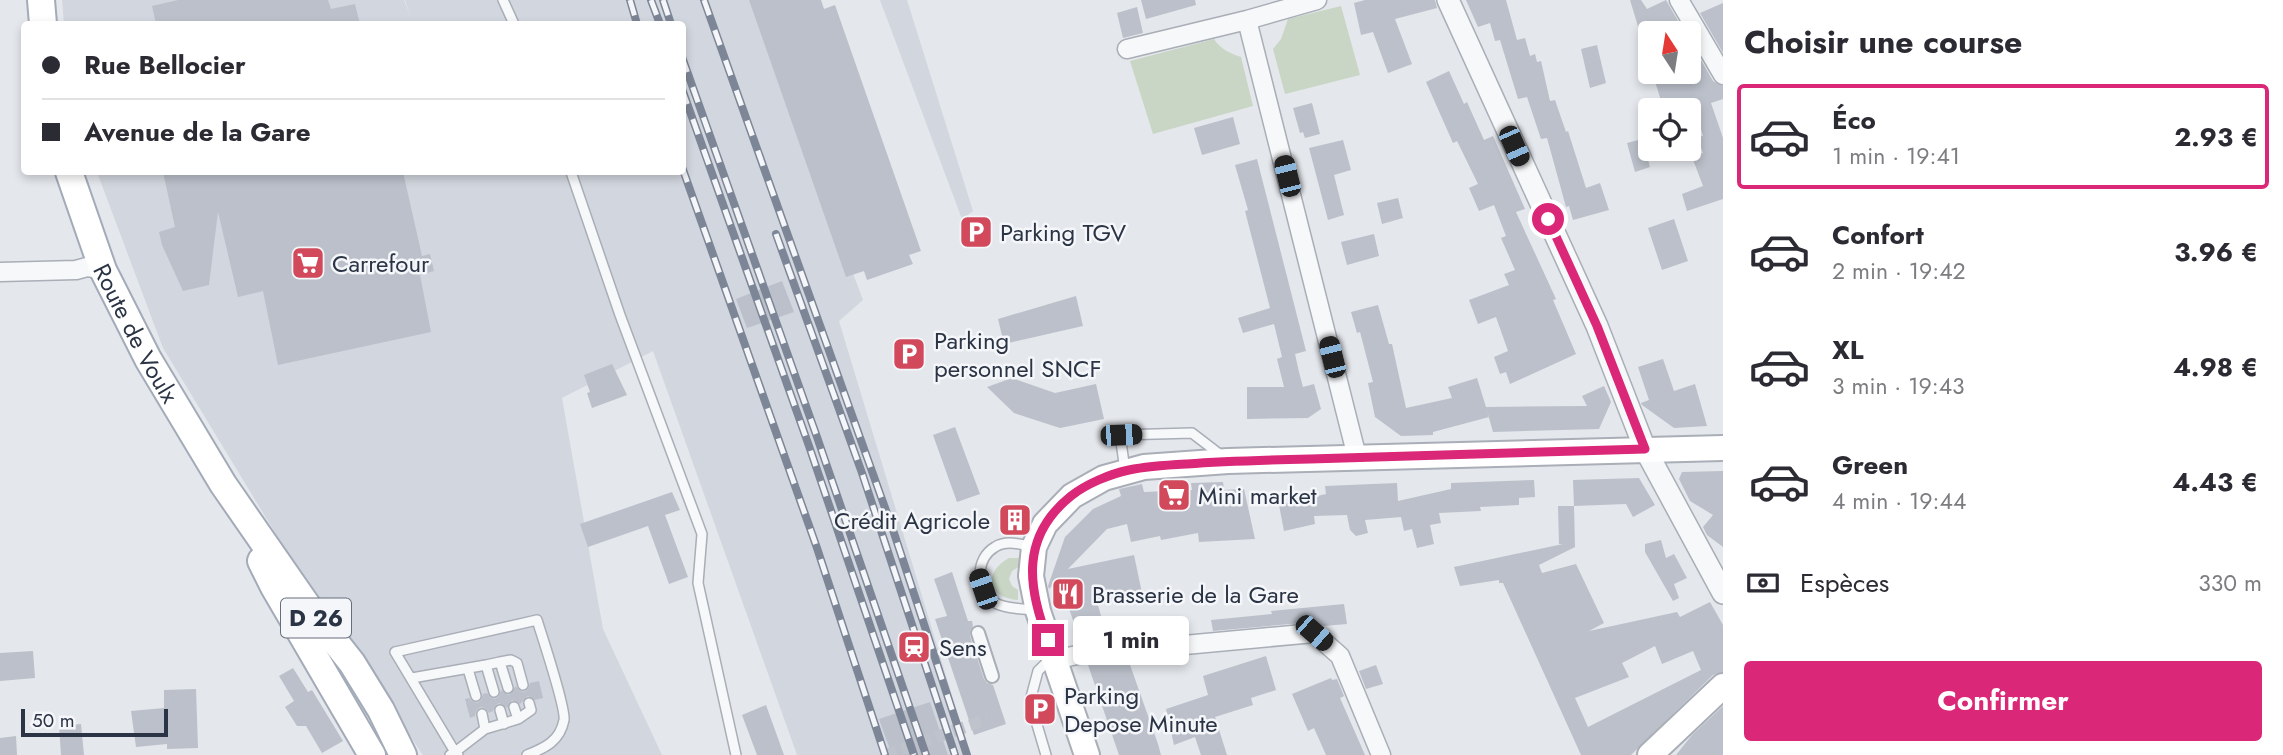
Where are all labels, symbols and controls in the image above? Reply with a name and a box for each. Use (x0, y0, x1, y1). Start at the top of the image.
text: Choisir une course (1744, 19, 2022, 65)
north arrow (1638, 21, 1701, 84)
map controls (1638, 21, 1701, 161)
text: Rue Bellocier (84, 46, 246, 84)
button: locate (1638, 98, 1701, 161)
text: Éco (1832, 101, 1876, 139)
icon: car (1748, 105, 1811, 168)
text: Avenue de la Gare (84, 113, 311, 151)
text: 2.93 € (2174, 118, 2258, 156)
car (1496, 123, 1533, 169)
text: 1 min · 19:41 (1832, 139, 1960, 173)
car (1272, 153, 1303, 199)
route start (1532, 203, 1564, 235)
parking icon: Parking TGV (957, 213, 995, 251)
place label: Parking TGV (1000, 215, 1126, 250)
text: Confort (1832, 216, 1924, 254)
icon: car (1748, 220, 1811, 283)
text: 3.96 € (2174, 233, 2258, 271)
supermarket icon: Carrefour (289, 244, 327, 282)
place label: Carrefour (332, 246, 430, 281)
text: 2 min · 19:42 (1832, 254, 1966, 288)
street label: Route de Voulx (85, 257, 188, 410)
place label: Parking personnel SNCF (934, 323, 1102, 386)
text: XL (1832, 331, 1864, 369)
car (1317, 334, 1348, 380)
parking icon: Parking personnel SNCF (890, 335, 928, 373)
icon: car (1748, 335, 1811, 398)
text: 4.98 € (2173, 348, 2258, 386)
text: 3 min · 19:43 (1832, 369, 1965, 403)
car (1100, 424, 1143, 446)
text: Green (1832, 446, 1908, 484)
icon: car (1748, 450, 1811, 513)
text: 4.43 € (2172, 463, 2258, 501)
supermarket icon: Mini market (1155, 476, 1193, 514)
place label: Mini market (1198, 478, 1317, 513)
text: 4 min · 19:44 (1832, 484, 1966, 518)
building icon: Crédit Agricole (996, 501, 1034, 539)
place label: Crédit Agricole (834, 503, 990, 538)
icon: cash (1744, 564, 1782, 602)
text: Espèces (1800, 564, 1889, 602)
car (967, 566, 1000, 612)
text: 330 m (2198, 566, 2262, 600)
restaurant icon: Brasserie de la Gare (1049, 575, 1087, 613)
place label: Brasserie de la Gare (1092, 577, 1299, 612)
road number: D 26 (281, 598, 351, 638)
car (1292, 611, 1337, 655)
callout: 1 min (1072, 616, 1188, 664)
text: 1 min (1102, 623, 1160, 657)
route end (1032, 624, 1064, 656)
station icon: Sens (895, 628, 933, 666)
place label: Sens (939, 630, 987, 665)
button: Confirmer (1744, 661, 2262, 741)
place label: Parking Depose Minute (1064, 678, 1218, 741)
parking icon: Parking Depose Minute (1021, 690, 1059, 728)
scale bar (21, 706, 168, 738)
text: 50 m (32, 707, 75, 734)

